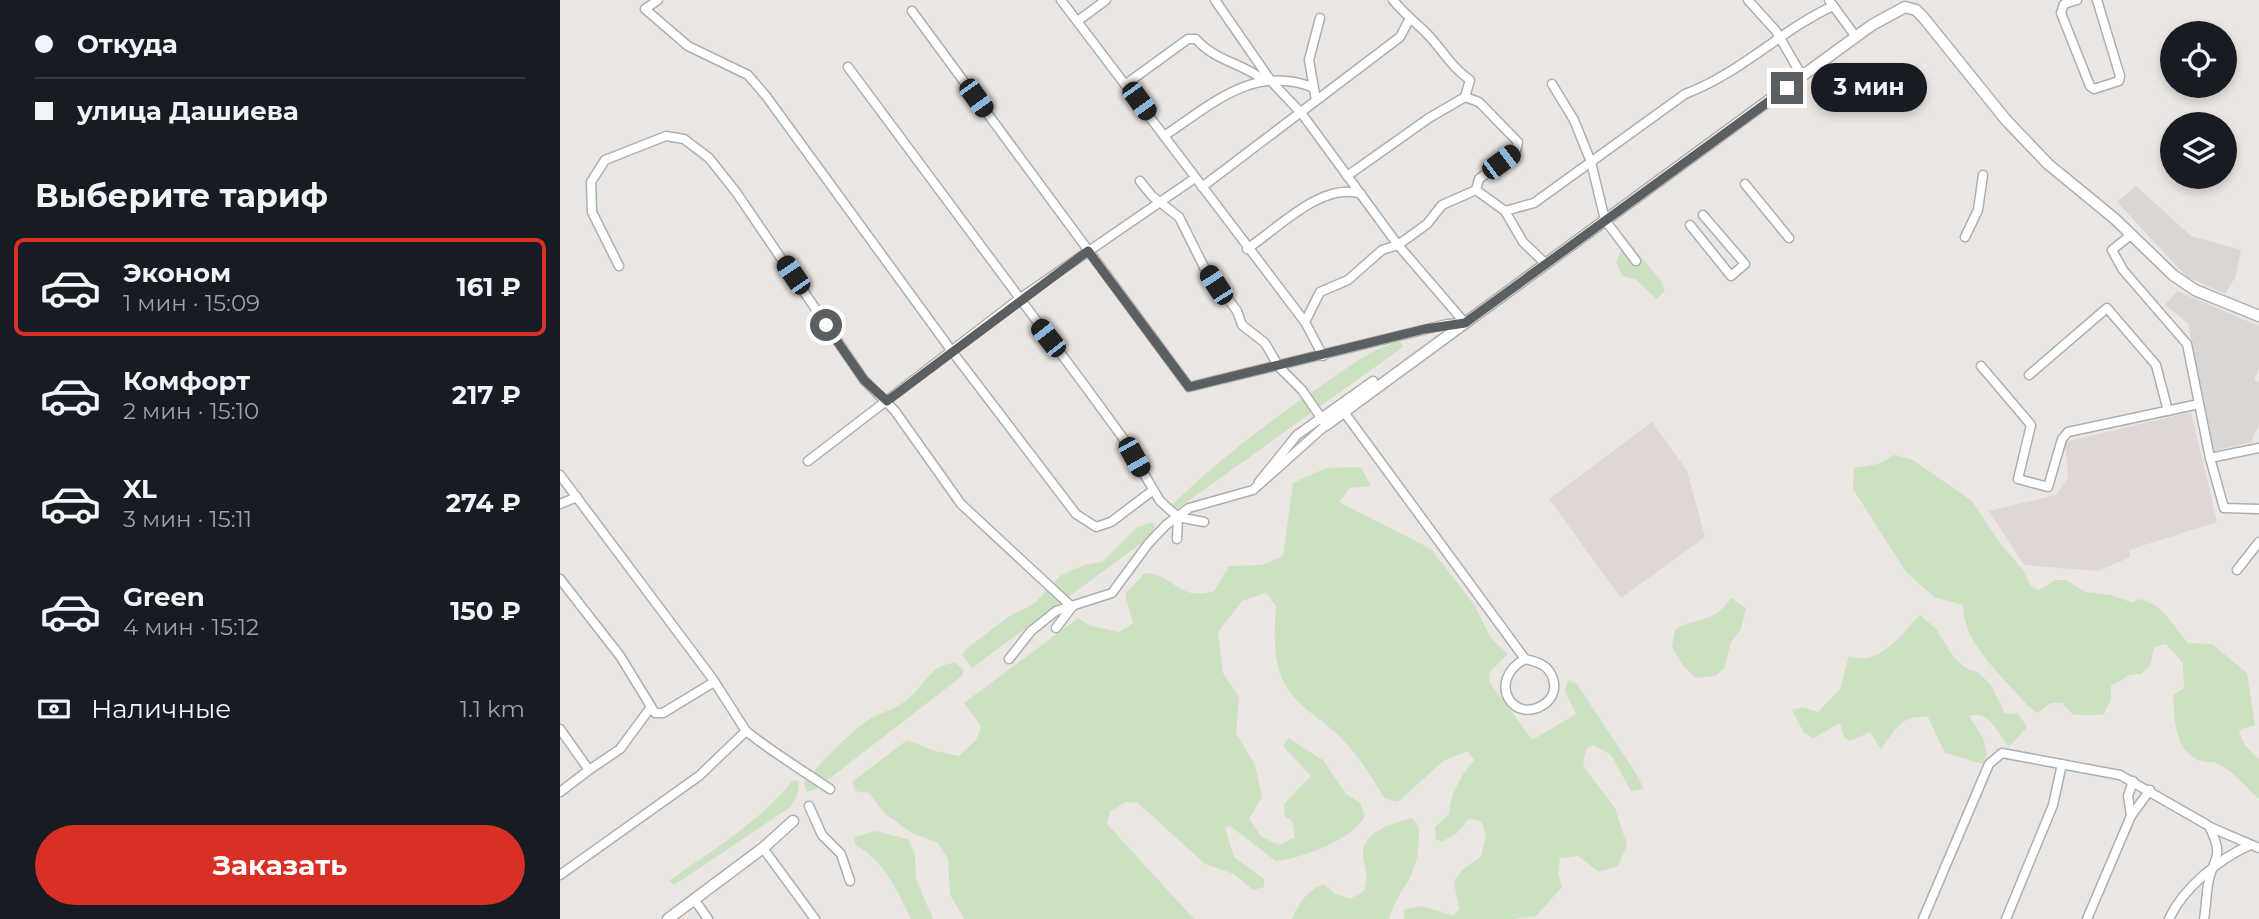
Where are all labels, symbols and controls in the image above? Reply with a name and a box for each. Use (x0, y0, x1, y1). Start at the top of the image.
map controls (2160, 21, 2237, 189)
button: locate (2160, 21, 2237, 98)
text: Откуда (77, 28, 178, 60)
callout: 3 мин (1812, 64, 1927, 112)
route end (1771, 72, 1803, 104)
text: 3 мин (1833, 73, 1905, 101)
car (956, 75, 997, 121)
car (1119, 78, 1160, 124)
text: улица Дашиева (77, 95, 299, 127)
button: layers (2160, 112, 2237, 189)
car (1478, 141, 1525, 183)
text: Выберите тариф (35, 176, 328, 215)
car (773, 252, 814, 298)
icon: car (39, 256, 102, 319)
text: Эконом (123, 257, 231, 289)
car (1196, 262, 1237, 308)
text: 161 ₽ (457, 271, 521, 303)
text: 1 мин · 15:09 (123, 289, 260, 317)
route start (810, 309, 842, 341)
car (1027, 315, 1070, 361)
icon: car (39, 364, 102, 427)
text: Комфорт (123, 365, 250, 397)
text: 217 ₽ (452, 379, 521, 411)
text: 2 мин · 15:10 (123, 397, 259, 425)
car (1115, 434, 1154, 480)
icon: car (39, 472, 102, 535)
text: XL (123, 473, 157, 505)
text: 274 ₽ (446, 487, 521, 519)
text: 3 мин · 15:11 (123, 505, 252, 533)
icon: car (39, 580, 102, 643)
text: Green (123, 581, 205, 613)
text: 150 ₽ (450, 595, 521, 627)
text: 4 мин · 15:12 (123, 613, 259, 641)
icon: cash (35, 690, 73, 728)
text: Наличные (91, 693, 231, 725)
text: 1.1 km (460, 695, 525, 723)
button: Заказать (35, 825, 525, 905)

